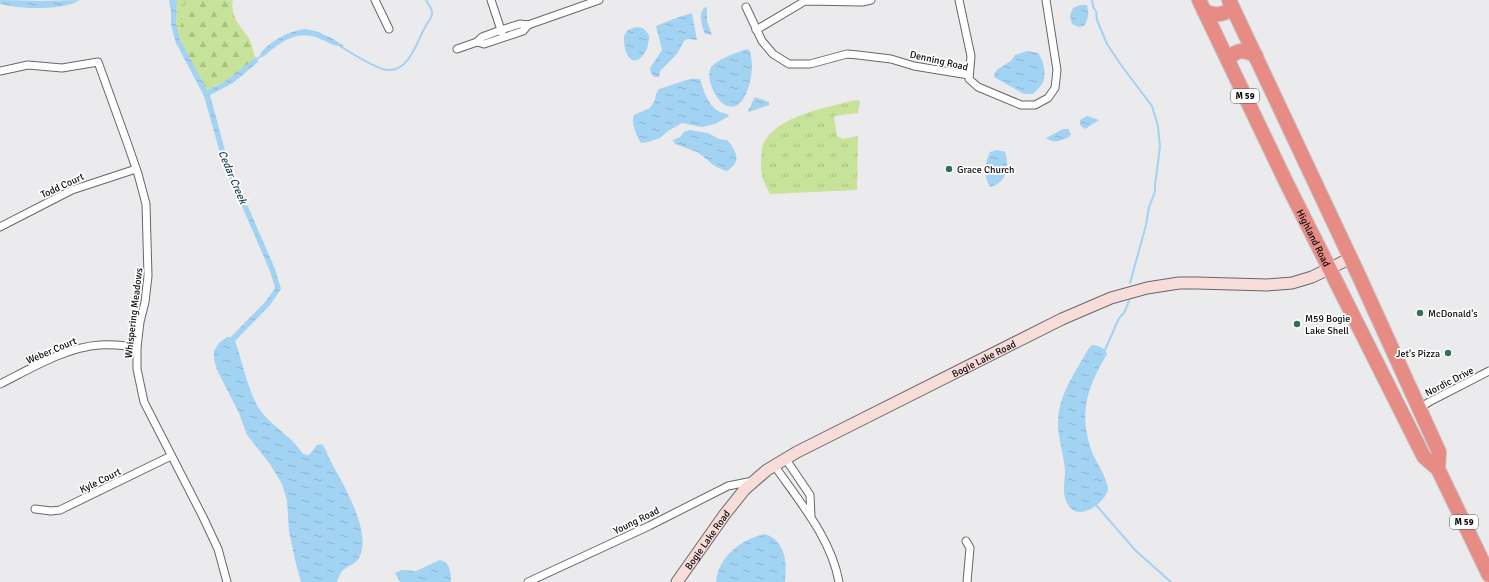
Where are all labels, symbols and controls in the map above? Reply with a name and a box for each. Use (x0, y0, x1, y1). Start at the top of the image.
street label: Denning Road (908, 48, 969, 74)
road number: M 59 (1231, 89, 1259, 103)
water label: Cedar Creek (215, 148, 250, 207)
marker: Grace Church (944, 164, 954, 174)
place label: Grace Church (957, 164, 1015, 176)
street label: Todd Court (39, 171, 86, 201)
street label: Highland Road (1294, 207, 1332, 269)
street label: Whispering Meadows (122, 267, 146, 359)
marker: McDonald's (1415, 308, 1425, 318)
place label: McDonald's (1428, 308, 1478, 320)
place label: M59 Bogie Lake Shell (1305, 313, 1350, 337)
marker: M59 Bogie Lake Shell (1292, 319, 1302, 329)
street label: Weber Court (25, 335, 79, 367)
street label: Bogie Lake Road (950, 338, 1018, 380)
place label: Jet's Pizza (1396, 348, 1440, 360)
marker: Jet's Pizza (1443, 348, 1453, 358)
street label: Nordic Drive (1423, 365, 1476, 399)
street label: Kyle Court (78, 466, 124, 496)
street label: Young Road (612, 505, 661, 537)
street label: Bogie Lake Road (683, 508, 733, 572)
road number: M 59 (1450, 515, 1478, 529)

